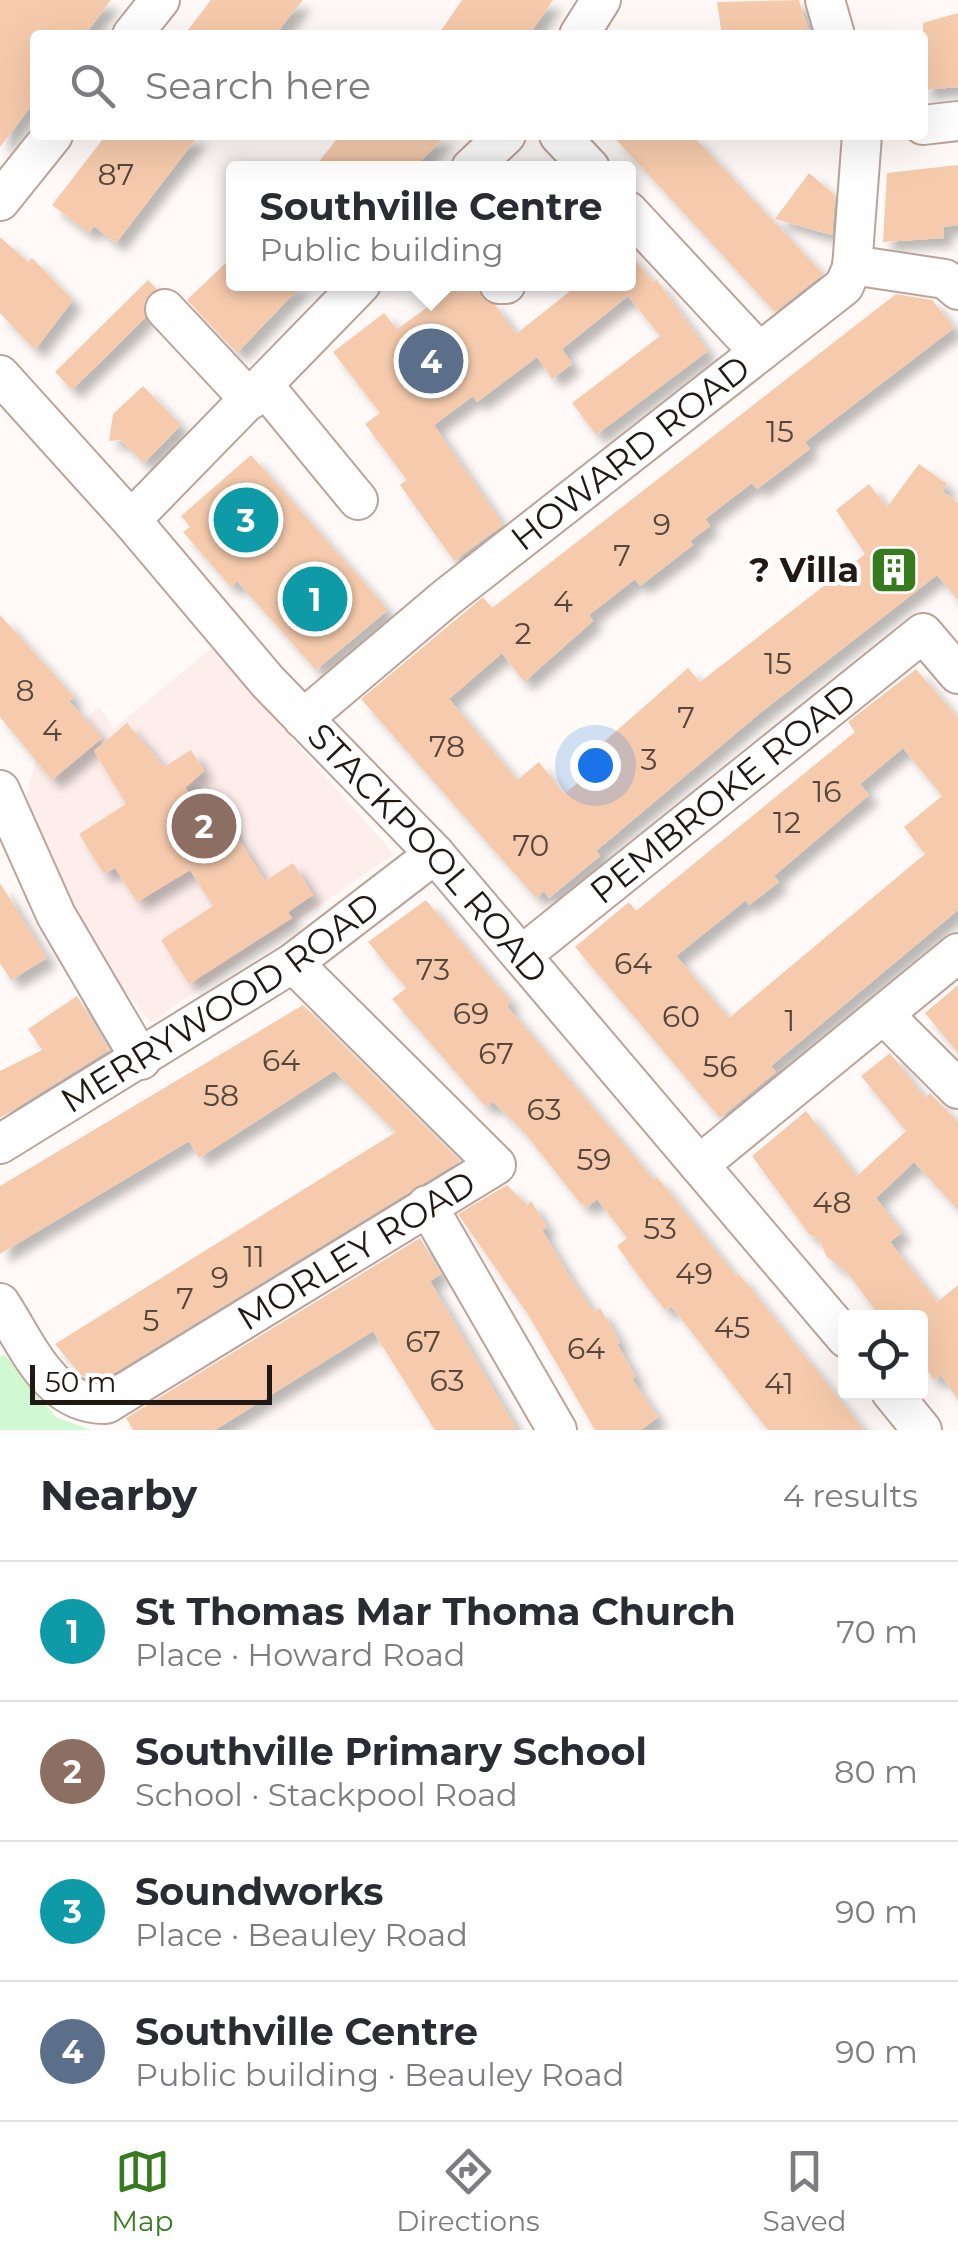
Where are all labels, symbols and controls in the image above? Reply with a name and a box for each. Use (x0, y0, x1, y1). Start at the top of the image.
search box (30, 30, 928, 140)
icon: search (65, 58, 120, 113)
text: Search here (145, 62, 371, 109)
house number: 87 (98, 156, 134, 193)
popup (226, 161, 636, 291)
text: Southville Centre (259, 183, 603, 230)
text: Public building (259, 230, 504, 269)
pin: 4 (398, 324, 464, 398)
street label: HOWARD ROAD (502, 346, 758, 560)
house number: 15 (766, 413, 794, 450)
pin: 3 (214, 482, 278, 558)
house number: 9 (653, 506, 671, 543)
house number: 7 (613, 537, 631, 574)
building icon: ? Villa (868, 544, 920, 596)
place label: ? Villa (748, 548, 859, 591)
pin: 1 (282, 562, 348, 636)
house number: 4 (553, 583, 573, 620)
house number: 2 (514, 615, 532, 652)
house number: 15 (764, 645, 792, 682)
house number: 8 (15, 672, 35, 709)
street label: PEMBROKE ROAD (581, 673, 864, 913)
house number: 7 (677, 699, 695, 736)
house number: 4 (42, 712, 62, 749)
street label: STACKPOOL ROAD (299, 714, 557, 992)
house number: 78 (429, 728, 465, 765)
your location (570, 740, 621, 791)
house number: 3 (641, 741, 657, 778)
house number: 16 (812, 773, 842, 810)
pin: 2 (172, 788, 236, 864)
house number: 12 (773, 804, 801, 841)
house number: 70 (513, 827, 549, 864)
street label: MERRYWOOD ROAD (53, 882, 388, 1122)
house number: 64 (614, 945, 652, 982)
house number: 73 (416, 951, 450, 988)
house number: 69 (453, 995, 489, 1032)
house number: 60 (662, 998, 700, 1035)
house number: 1 (785, 1002, 795, 1039)
house number: 67 (478, 1035, 514, 1072)
house number: 64 (262, 1042, 300, 1079)
house number: 56 (702, 1048, 738, 1085)
house number: 58 (203, 1077, 239, 1114)
house number: 63 (526, 1091, 562, 1128)
house number: 59 (576, 1141, 612, 1178)
street label: MORLEY ROAD (229, 1161, 483, 1339)
house number: 48 (812, 1184, 852, 1221)
house number: 53 (643, 1210, 677, 1247)
house number: 11 (243, 1238, 265, 1275)
house number: 49 (675, 1255, 713, 1292)
house number: 9 (211, 1259, 229, 1296)
house number: 7 (176, 1280, 194, 1317)
house number: 5 (143, 1302, 159, 1339)
house number: 45 (714, 1309, 750, 1346)
map controls (838, 1310, 928, 1400)
button: locate (838, 1310, 928, 1400)
house number: 67 (405, 1323, 441, 1360)
house number: 64 (567, 1330, 605, 1367)
scale bar (30, 1360, 272, 1404)
house number: 63 (429, 1362, 465, 1399)
text: 50 m (45, 1365, 116, 1399)
house number: 41 (764, 1365, 794, 1402)
text: Nearby (40, 1469, 197, 1521)
text: 4 results (783, 1476, 918, 1515)
text: St Thomas Mar Thoma Church (135, 1588, 736, 1635)
text: 1 (66, 1612, 79, 1651)
text: 70 m (836, 1612, 918, 1651)
text: Place · Howard Road (135, 1635, 466, 1674)
text: Southville Primary School (135, 1728, 647, 1775)
text: 2 (63, 1752, 82, 1791)
text: 80 m (834, 1752, 918, 1791)
text: School · Stackpool Road (135, 1775, 518, 1814)
text: Soundworks (135, 1868, 384, 1915)
text: 3 (63, 1892, 82, 1931)
text: 90 m (835, 1892, 918, 1931)
text: Place · Beauley Road (135, 1915, 468, 1954)
text: Southville Centre (135, 2008, 478, 2055)
text: 4 (61, 2032, 84, 2071)
text: 90 m (835, 2032, 918, 2071)
text: Public building · Beauley Road (135, 2055, 624, 2094)
tab: Map (111, 2144, 174, 2238)
tab: Directions (396, 2144, 540, 2238)
tab: Saved (762, 2144, 847, 2238)

